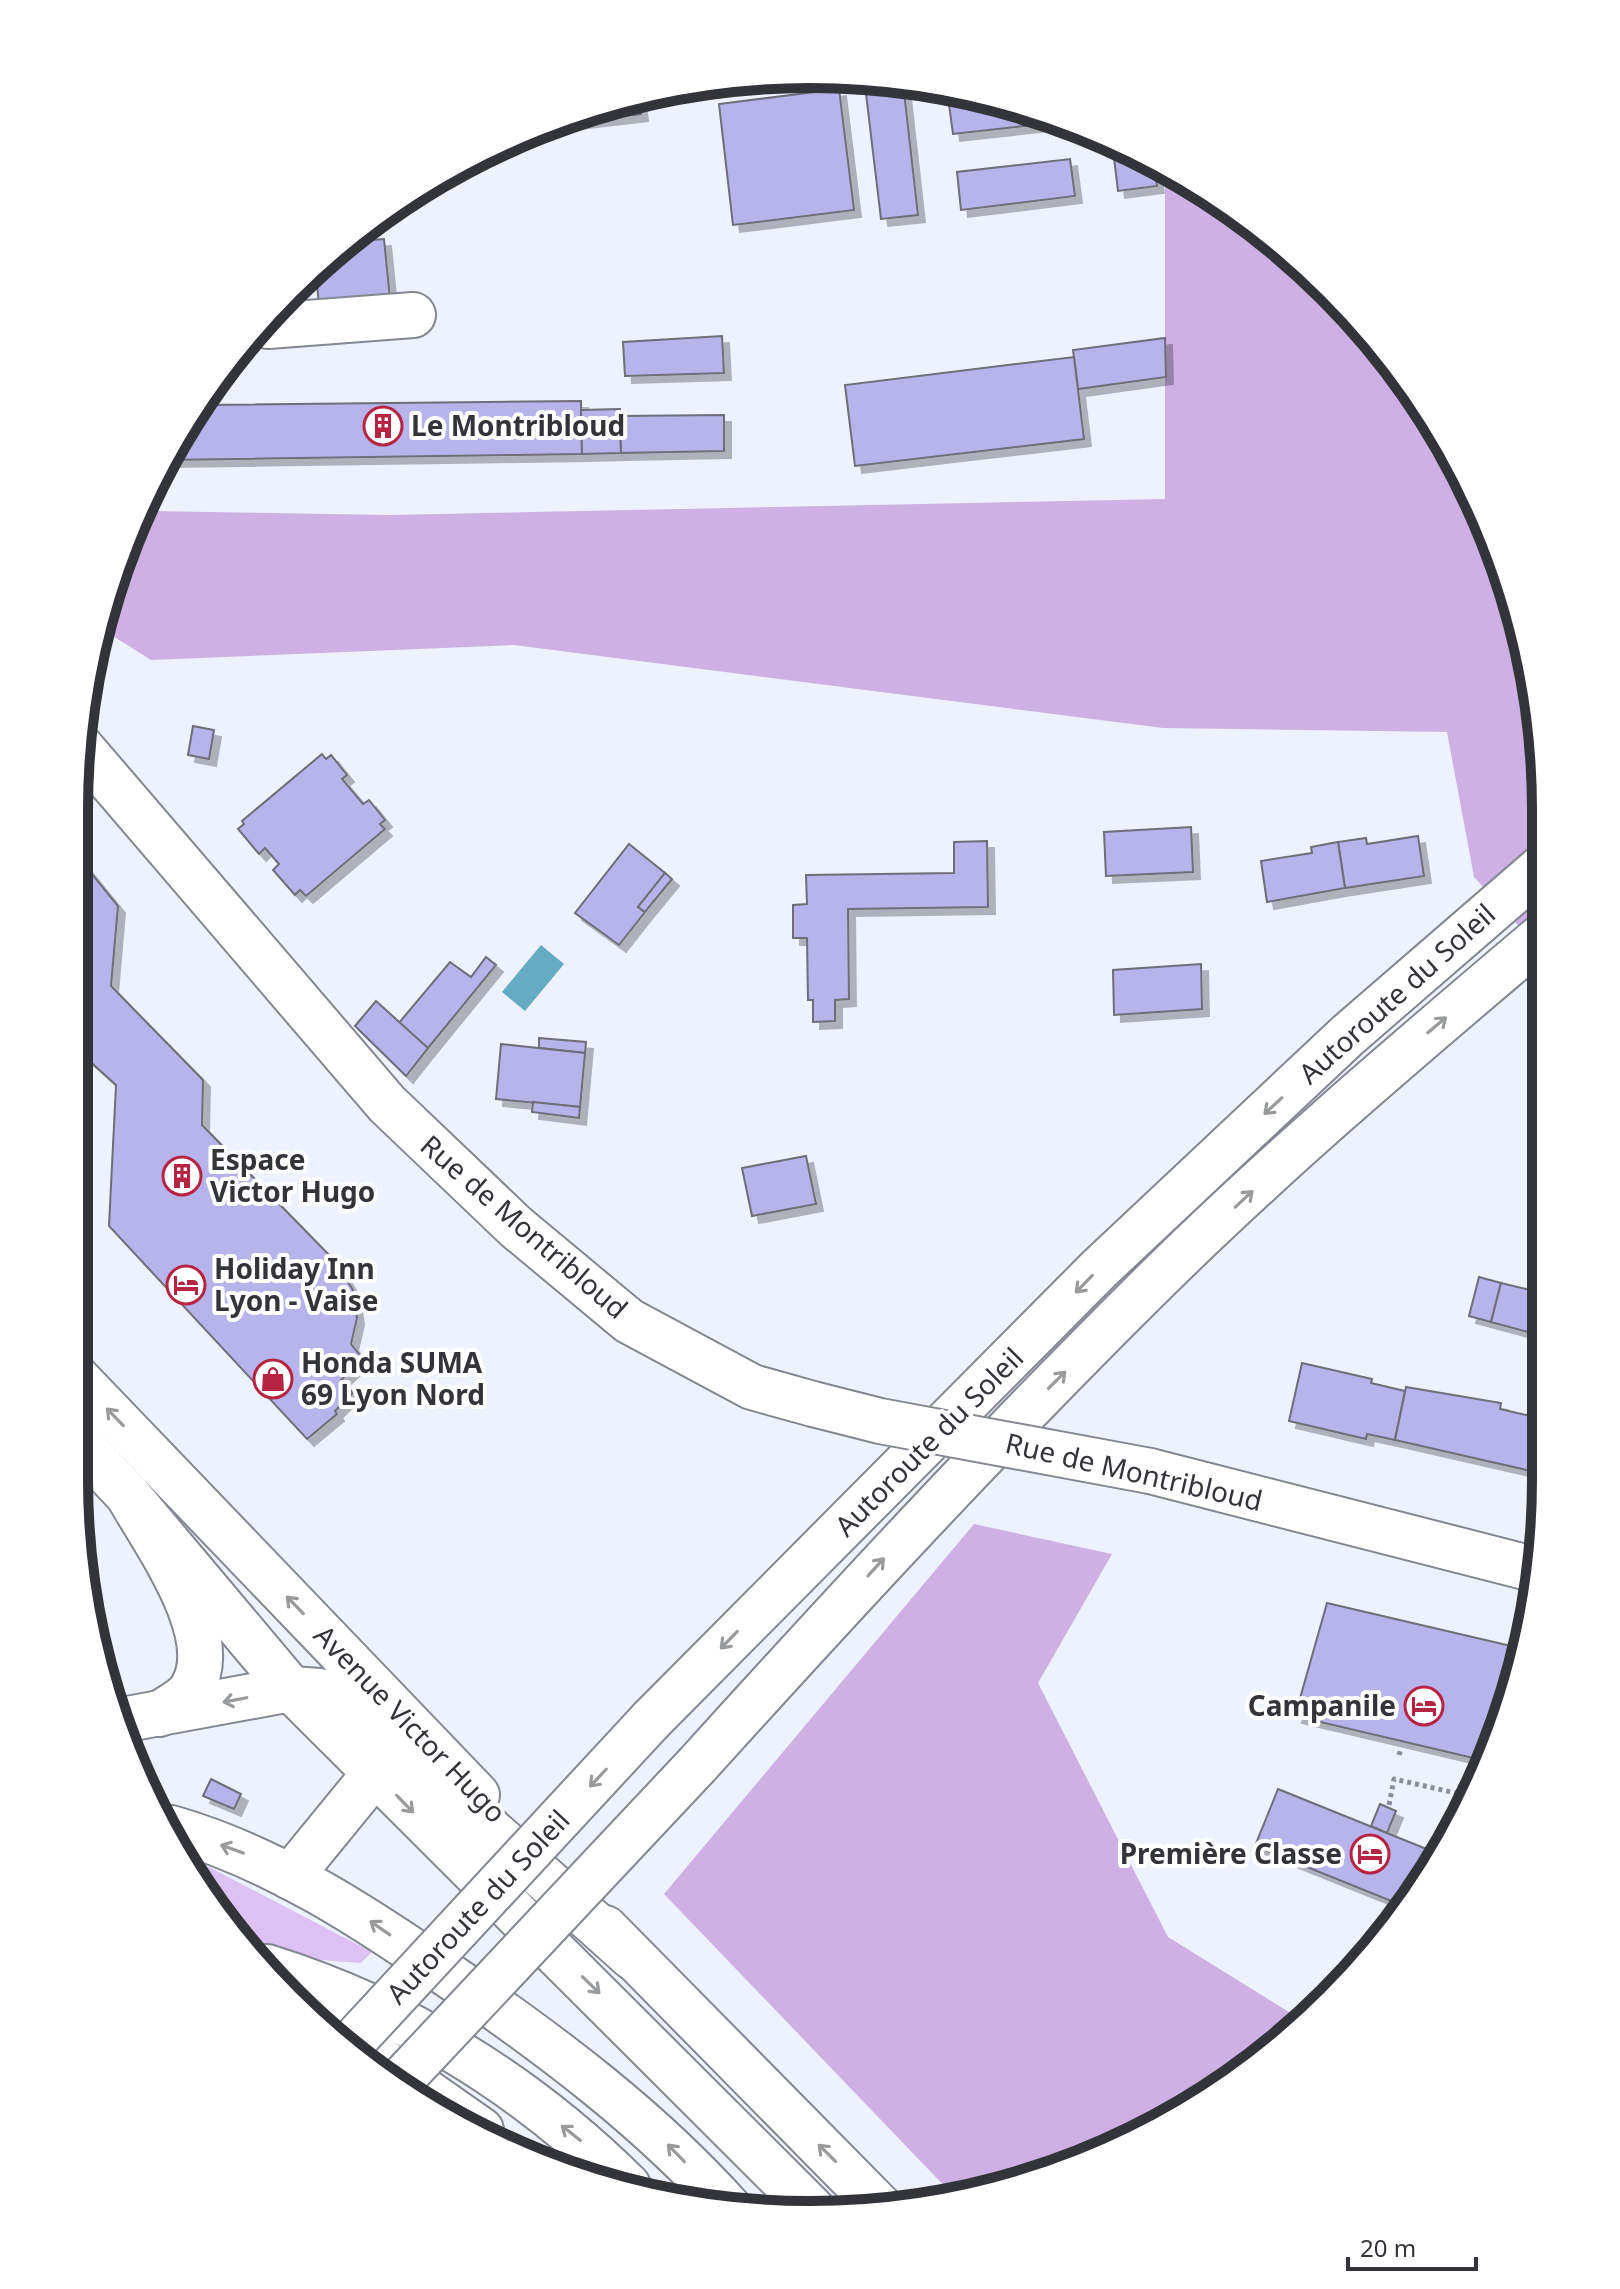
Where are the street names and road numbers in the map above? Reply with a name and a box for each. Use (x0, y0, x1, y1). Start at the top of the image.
street label: Autoroute du Soleil (1290, 895, 1503, 1092)
street label: Rue de Montribloud (413, 1126, 636, 1327)
street label: Autoroute du Soleil (826, 1339, 1031, 1544)
street label: Rue de Montribloud (1002, 1423, 1266, 1519)
street label: Avenue Victor Hugo (306, 1616, 515, 1830)
street label: Autoroute du Soleil (377, 1801, 577, 2012)

